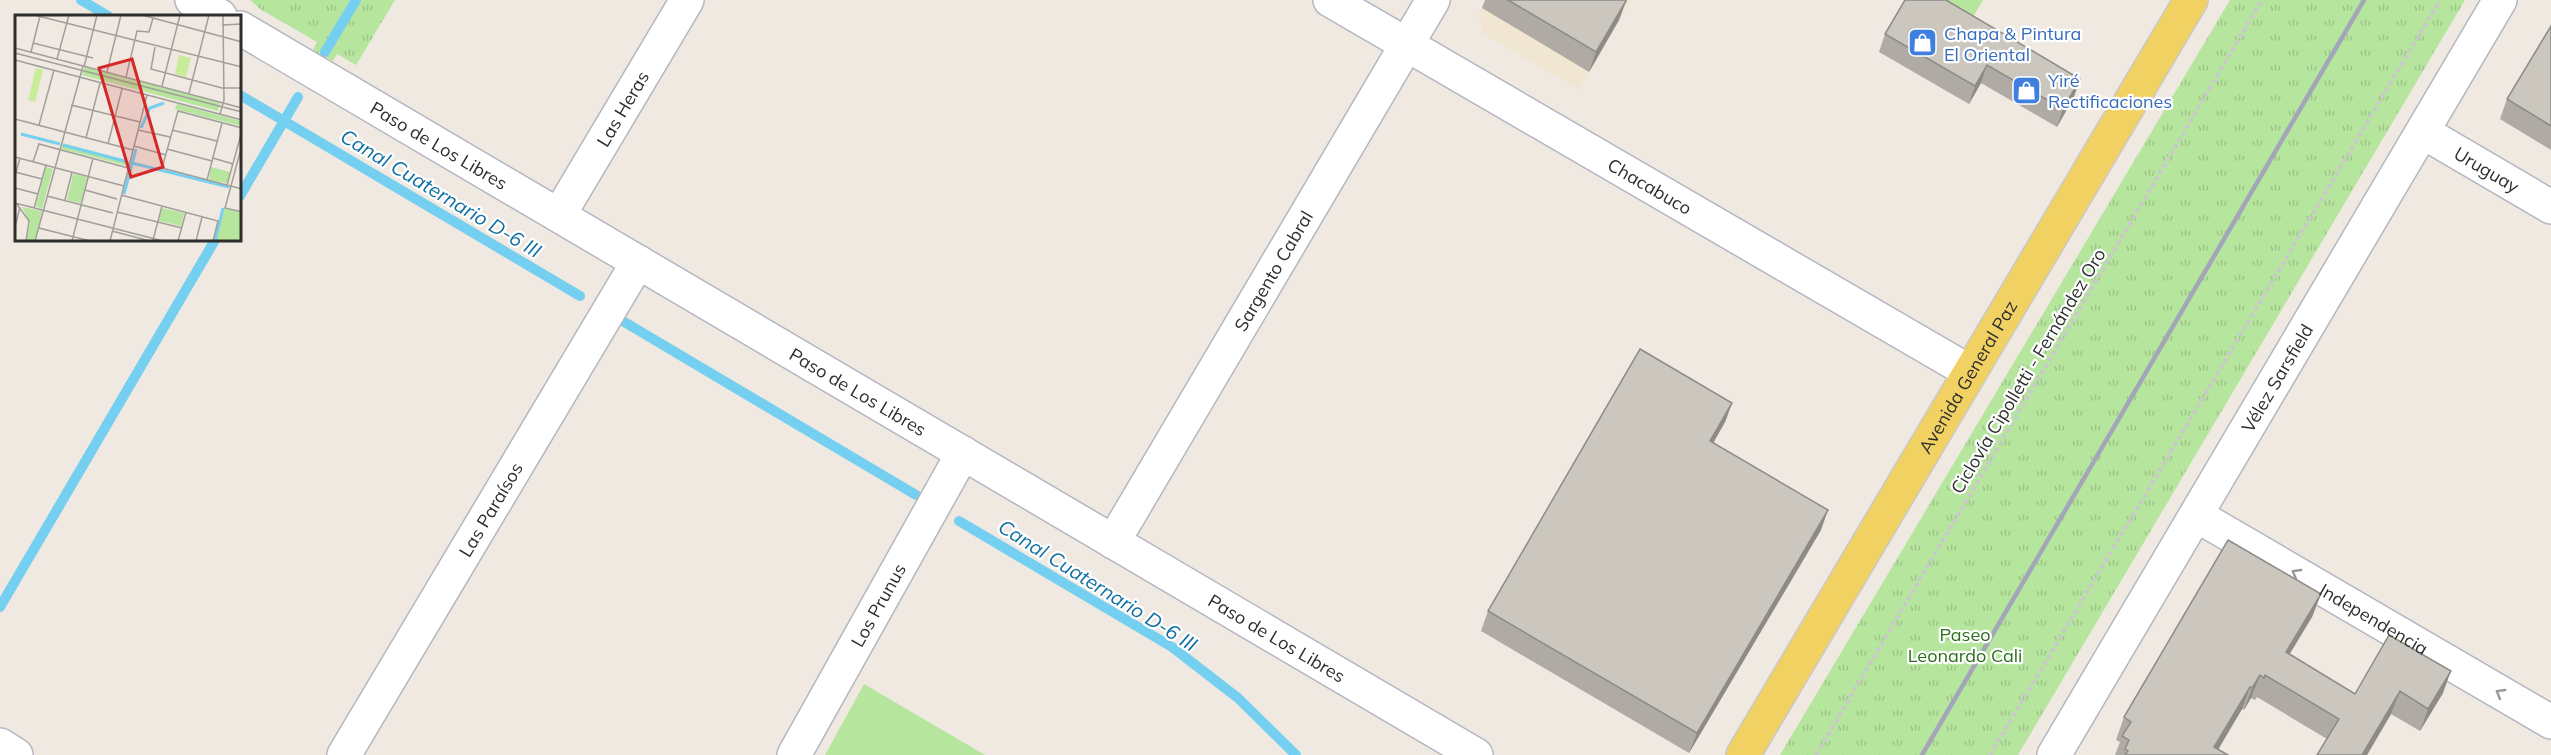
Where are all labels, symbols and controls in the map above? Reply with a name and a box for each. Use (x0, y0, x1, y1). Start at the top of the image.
inset map (15, 15, 242, 242)
place label: Chapa & Pintura El Oriental (1944, 22, 2081, 66)
shop icon: Chapa & Pintura El Oriental (1907, 27, 1939, 59)
street label: Las Heras (591, 66, 654, 150)
place label: Yiré Rectificaciones (2047, 69, 2172, 113)
shop icon: Yiré Rectificaciones (2011, 74, 2043, 106)
street label: Paso de Los Libres (366, 96, 512, 194)
water label: Canal Cuaternario D-6 III (336, 123, 546, 263)
street label: Uruguay (2450, 141, 2524, 198)
street label: Chacabuco (1604, 152, 1696, 219)
street label: Sargento Cabral (1229, 206, 1318, 335)
street label: Ciclovía Cipolletti - Fernández Oro (1945, 244, 2111, 498)
street label: Avenida General Paz (1913, 296, 2022, 457)
street label: Vélez Sarsfield (2236, 319, 2318, 436)
street label: Paso de Los Libres (785, 342, 931, 441)
street label: Las Paraísos (453, 458, 528, 561)
water label: Canal Cuaternario D-6 III (994, 514, 1202, 656)
street label: Los Prunus (845, 559, 911, 651)
one-way arrow (2292, 569, 2302, 581)
street label: Independencia (2315, 578, 2433, 659)
street label: Paso de Los Libres (1204, 589, 1350, 687)
park label: Paseo Leonardo Cali (1908, 623, 2022, 667)
one-way arrow (2496, 688, 2507, 700)

